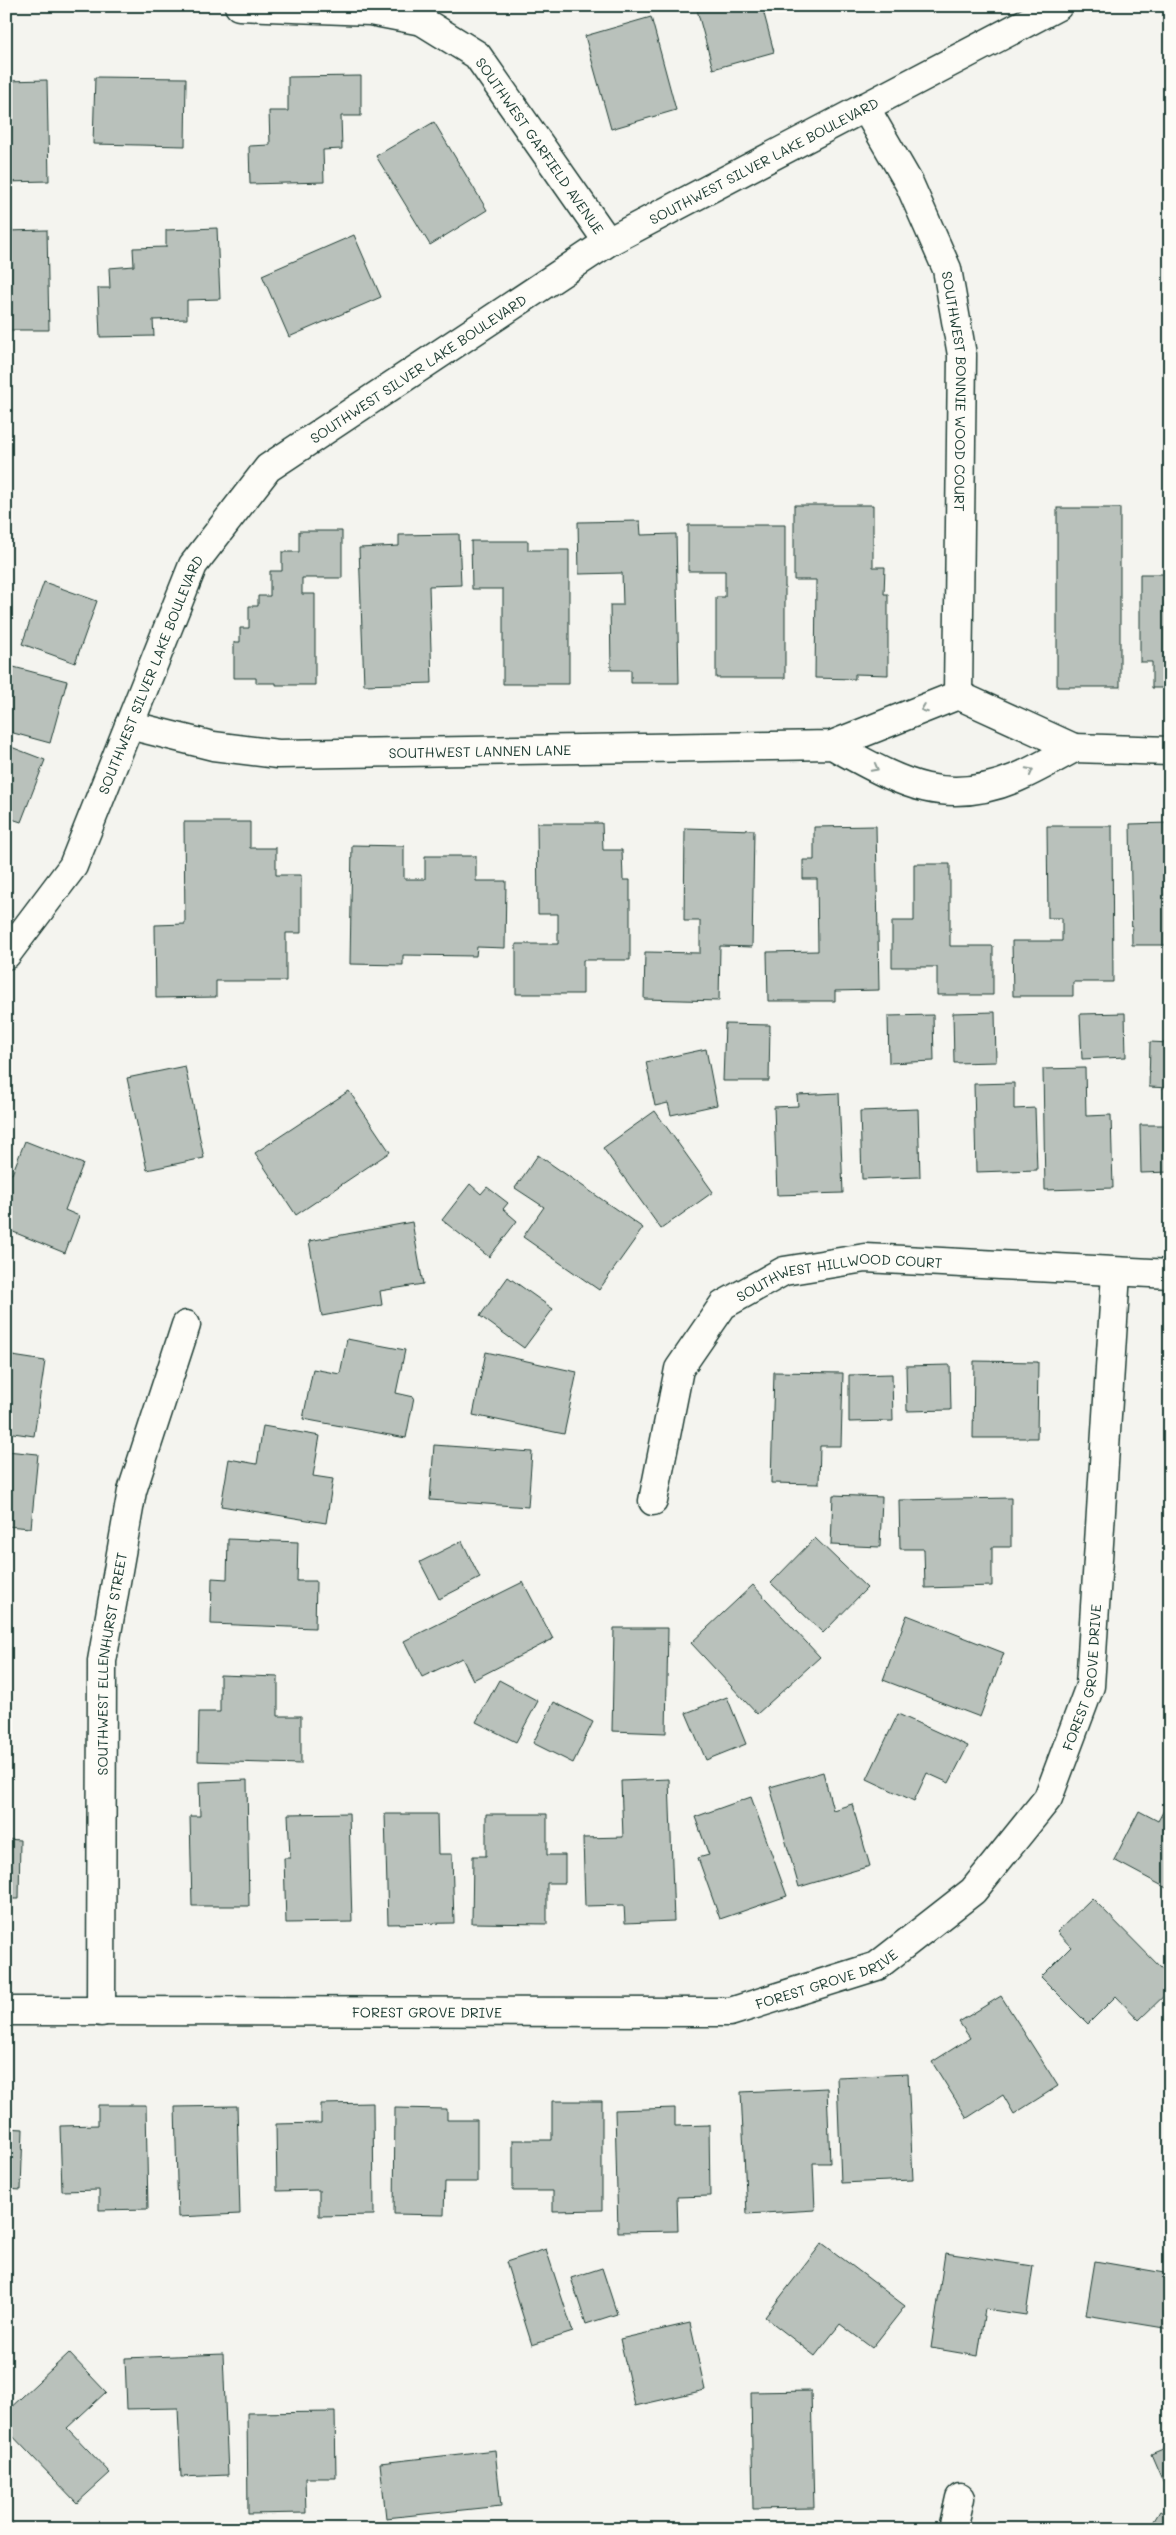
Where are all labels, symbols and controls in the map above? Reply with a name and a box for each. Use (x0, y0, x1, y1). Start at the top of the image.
street label: SOUTHWEST GARFIELD AVENUE (472, 53, 609, 237)
street label: SOUTHWEST SILVER LAKE BOULEVARD (646, 92, 882, 228)
street label: SOUTHWEST BONNIE WOOD COURT (938, 270, 972, 512)
street label: SOUTHWEST SILVER LAKE BOULEVARD (306, 290, 530, 447)
street label: SOUTHWEST SILVER LAKE BOULEVARD (93, 551, 207, 797)
one-way arrow (920, 703, 928, 713)
street label: SOUTHWEST LANNEN LANE (388, 740, 571, 762)
one-way arrow (870, 762, 879, 772)
one-way arrow (1024, 767, 1033, 777)
street label: SOUTHWEST HILLWOOD COURT (732, 1248, 943, 1305)
street label: SOUTHWEST ELLENHURST STREET (92, 1550, 131, 1775)
street label: FOREST GROVE DRIVE (1057, 1604, 1105, 1753)
street label: FOREST GROVE DRIVE (753, 1944, 901, 2013)
street label: FOREST GROVE DRIVE (352, 2002, 502, 2021)

